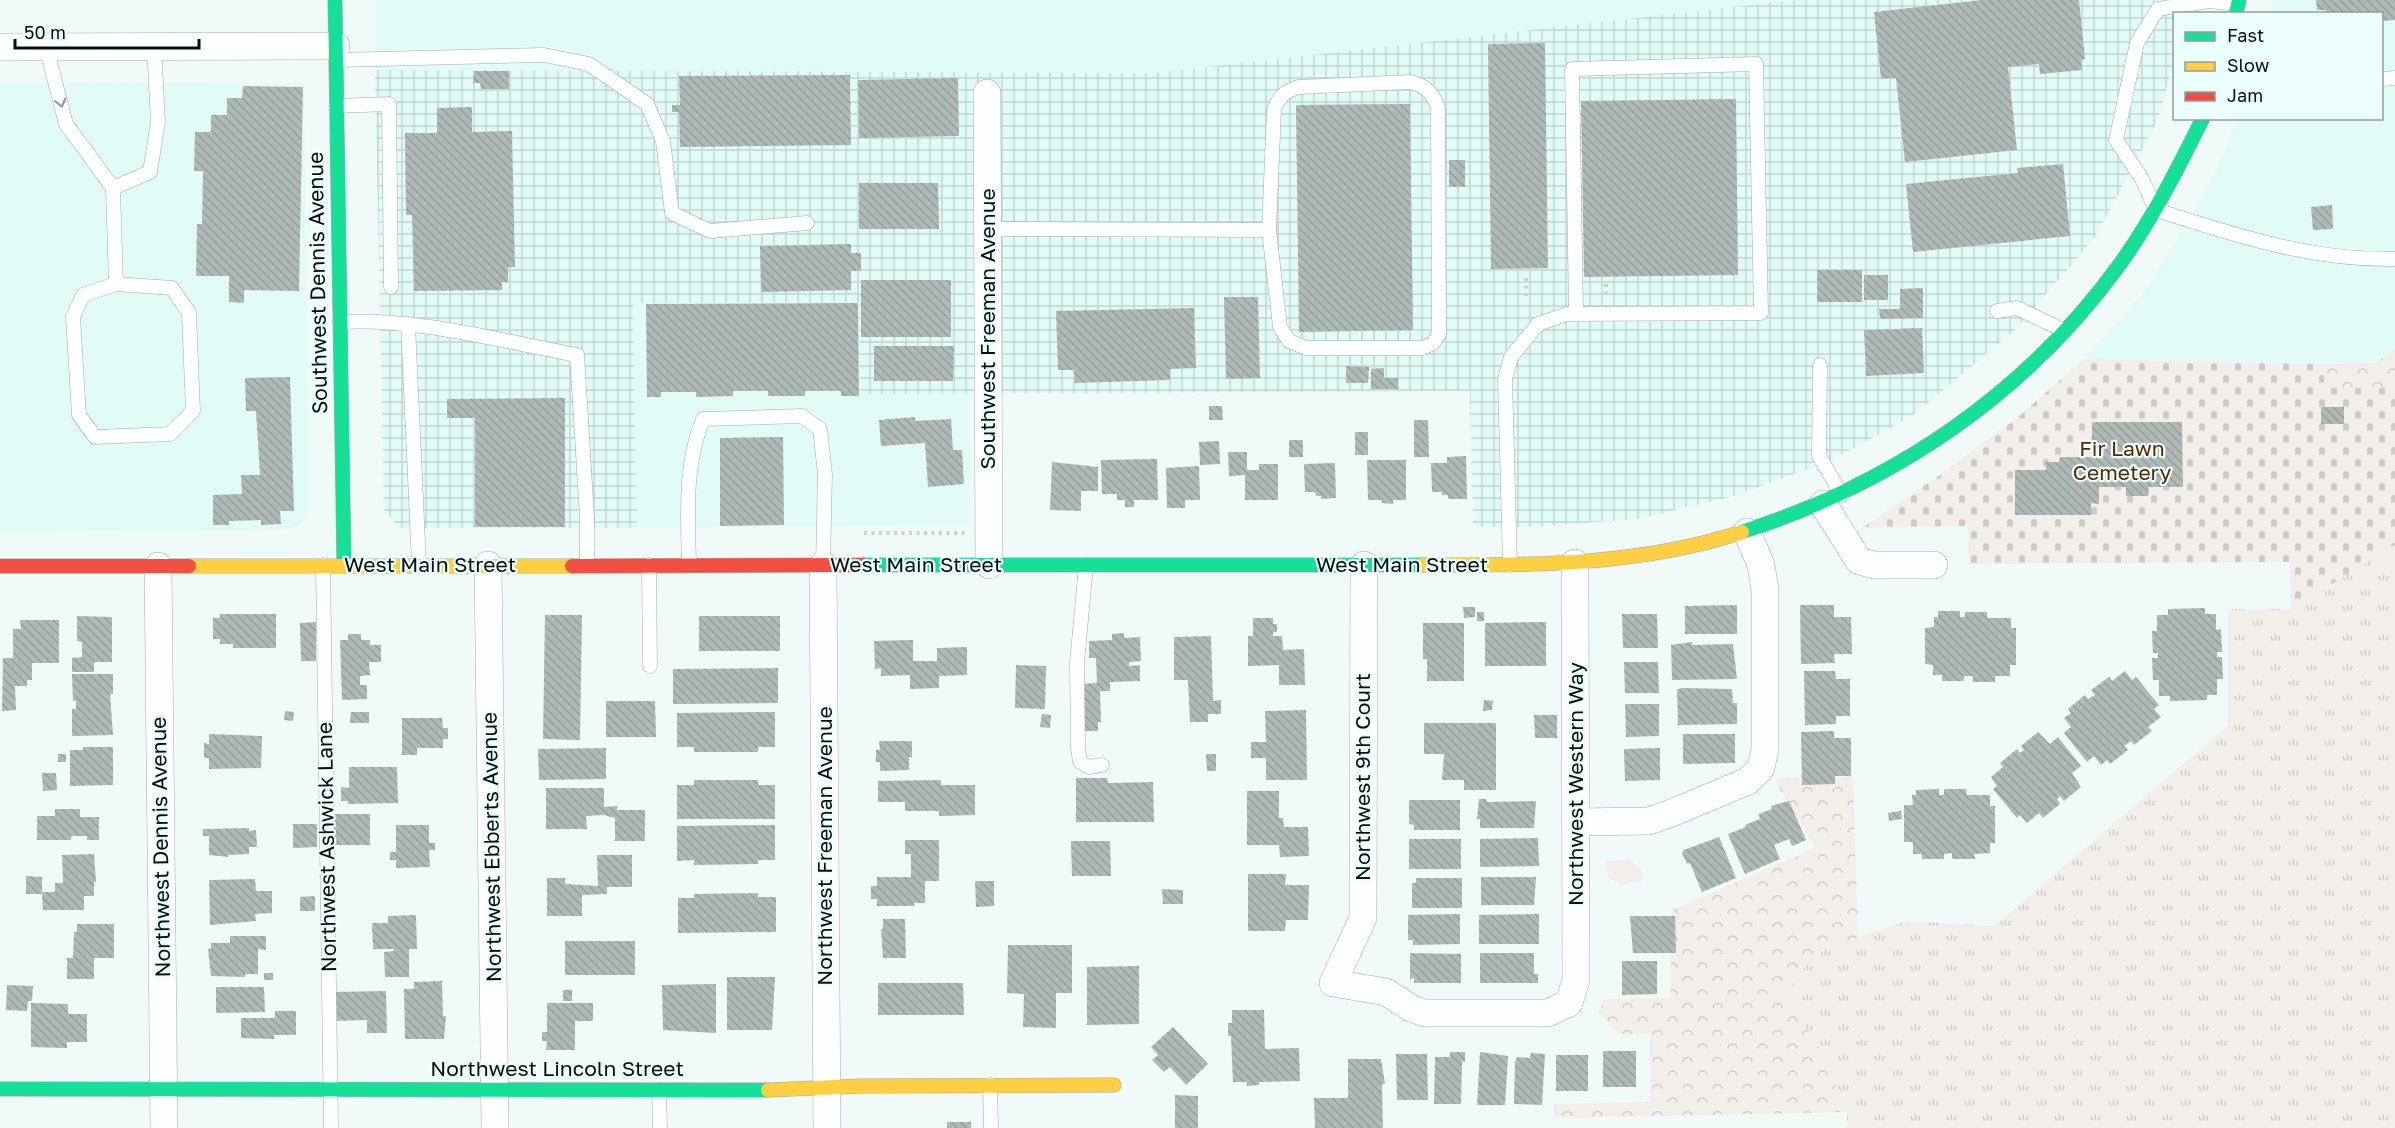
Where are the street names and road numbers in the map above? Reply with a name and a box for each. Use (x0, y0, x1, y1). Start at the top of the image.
street label: Southwest Dennis Avenue (302, 152, 332, 414)
street label: Southwest Freeman Avenue (974, 188, 1000, 470)
street label: West Main Street (344, 551, 516, 577)
street label: West Main Street (830, 551, 1002, 577)
street label: West Main Street (1316, 551, 1488, 577)
street label: Northwest Western Way (1562, 662, 1588, 906)
street label: Northwest 9th Court (1349, 673, 1375, 881)
street label: Northwest Freeman Avenue (811, 706, 837, 986)
street label: Northwest Ebberts Avenue (476, 712, 506, 982)
street label: Northwest Dennis Avenue (145, 716, 175, 978)
street label: Northwest Ashwick Lane (311, 722, 341, 972)
street label: Northwest Lincoln Street (430, 1055, 684, 1081)

